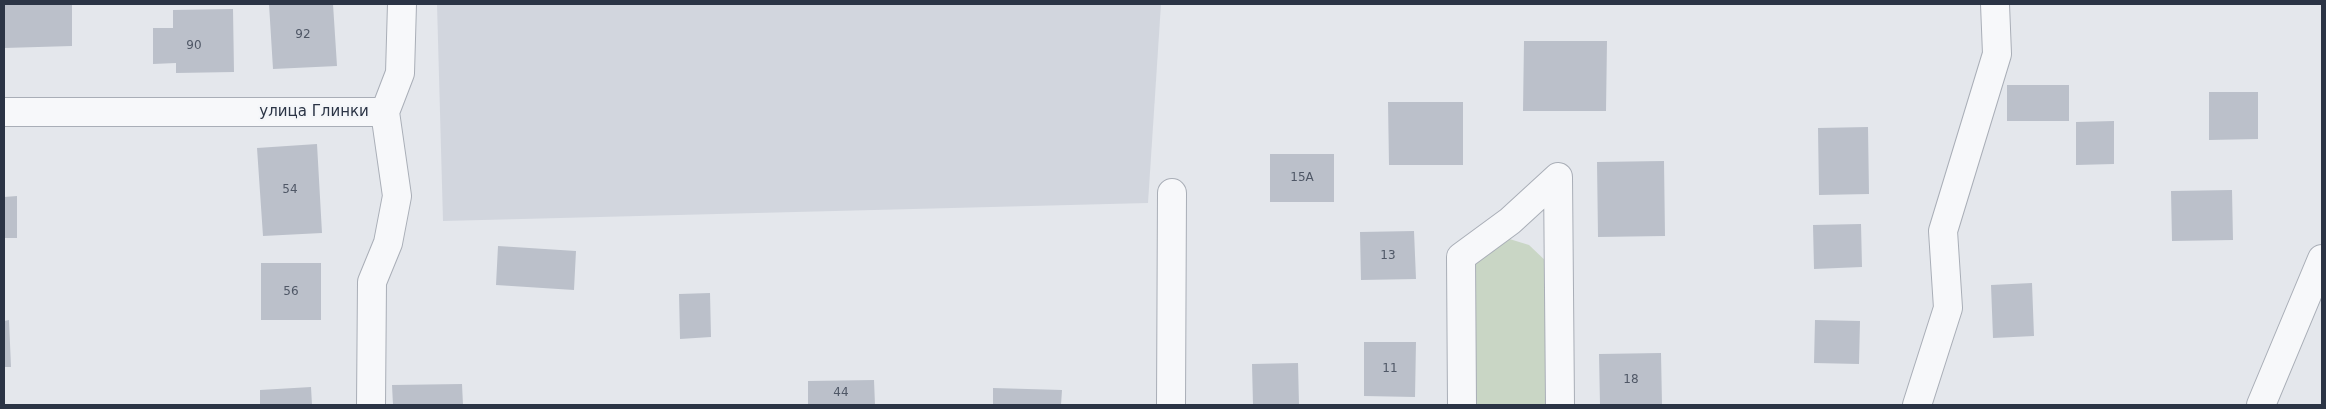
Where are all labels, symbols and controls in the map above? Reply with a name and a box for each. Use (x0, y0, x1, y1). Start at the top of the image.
house number: 92 (295, 28, 311, 42)
house number: 90 (186, 39, 202, 53)
street label: улица Глинки (259, 103, 369, 121)
house number: 15А (1290, 171, 1314, 185)
house number: 54 (282, 183, 298, 197)
house number: 13 (1380, 249, 1396, 263)
house number: 56 (283, 285, 299, 299)
house number: 11 (1382, 362, 1398, 376)
house number: 18 (1623, 373, 1639, 387)
house number: 44 (833, 386, 849, 400)

